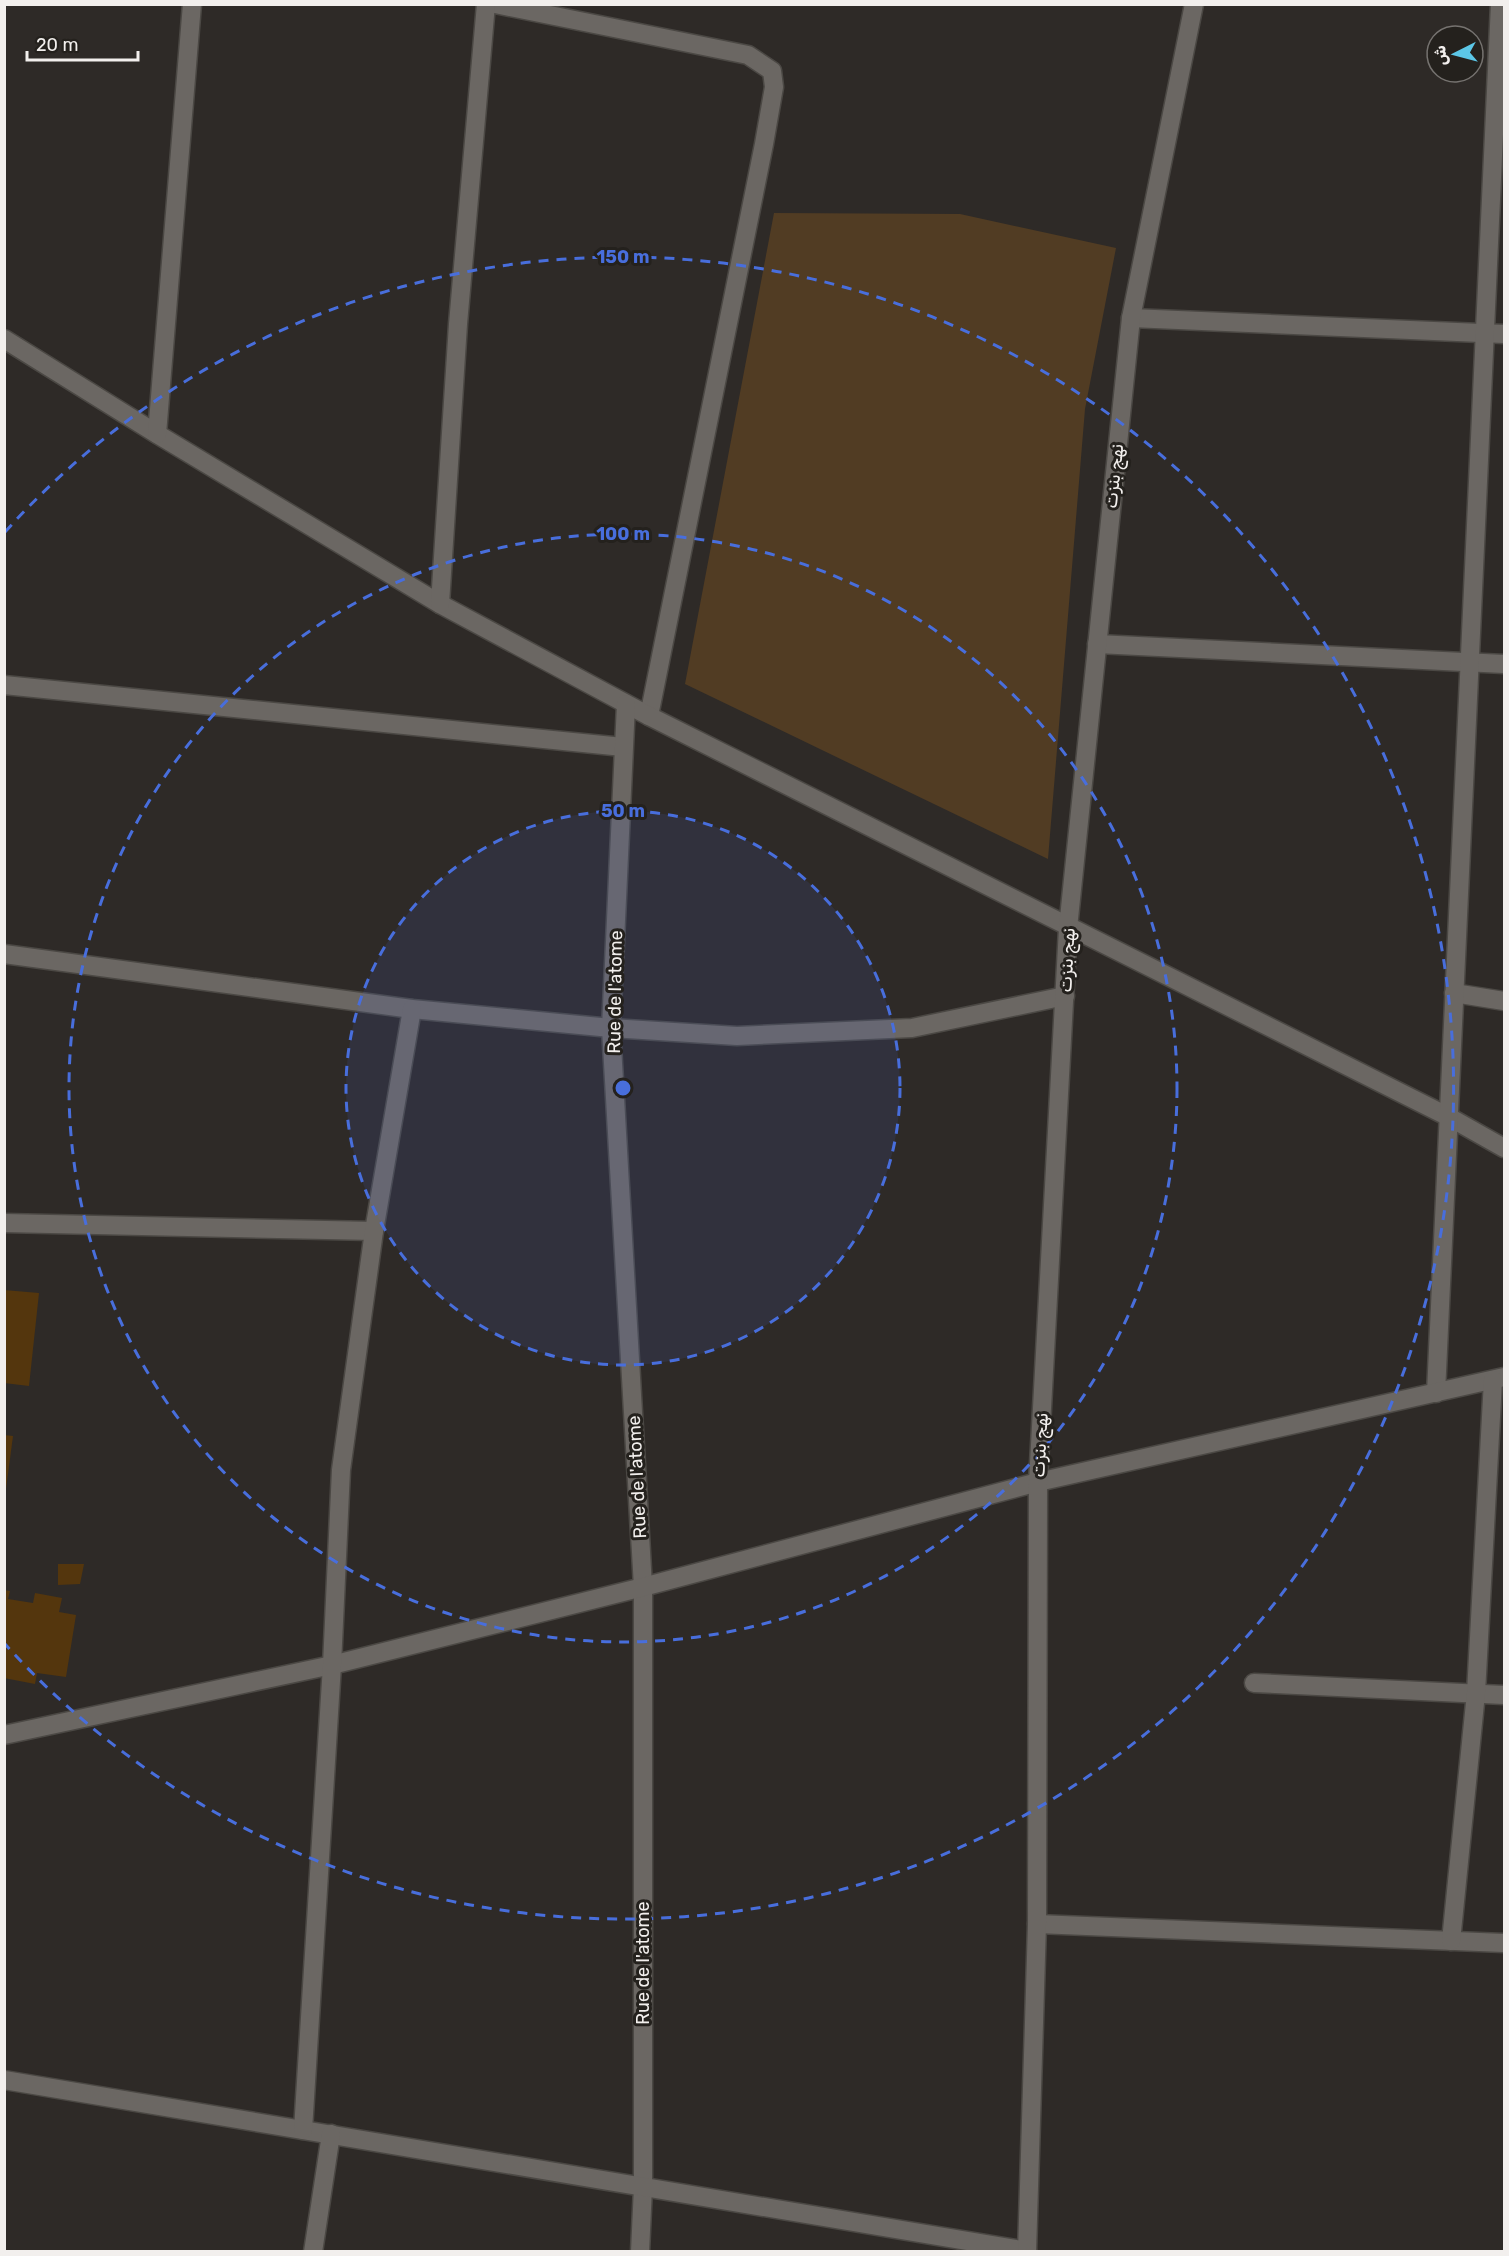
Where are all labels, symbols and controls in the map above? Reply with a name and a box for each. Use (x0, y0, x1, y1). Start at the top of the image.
scale bar (27, 24, 138, 62)
north arrow (1425, 24, 1485, 84)
text: 20 m (36, 34, 78, 56)
text: ش (1430, 44, 1451, 67)
text: 150 m (596, 246, 650, 268)
street label: نهج بنزت (1100, 442, 1129, 510)
text: 100 m (596, 523, 650, 545)
text: 50 m (601, 800, 645, 822)
street label: نهج بنزت (1054, 927, 1081, 993)
street label: Rue de l'atome (603, 930, 627, 1054)
centre of rings (613, 1078, 633, 1098)
street label: نهج بنزت (1027, 1412, 1054, 1478)
street label: Rue de l'atome (623, 1415, 651, 1539)
street label: Rue de l'atome (632, 1901, 654, 2025)

